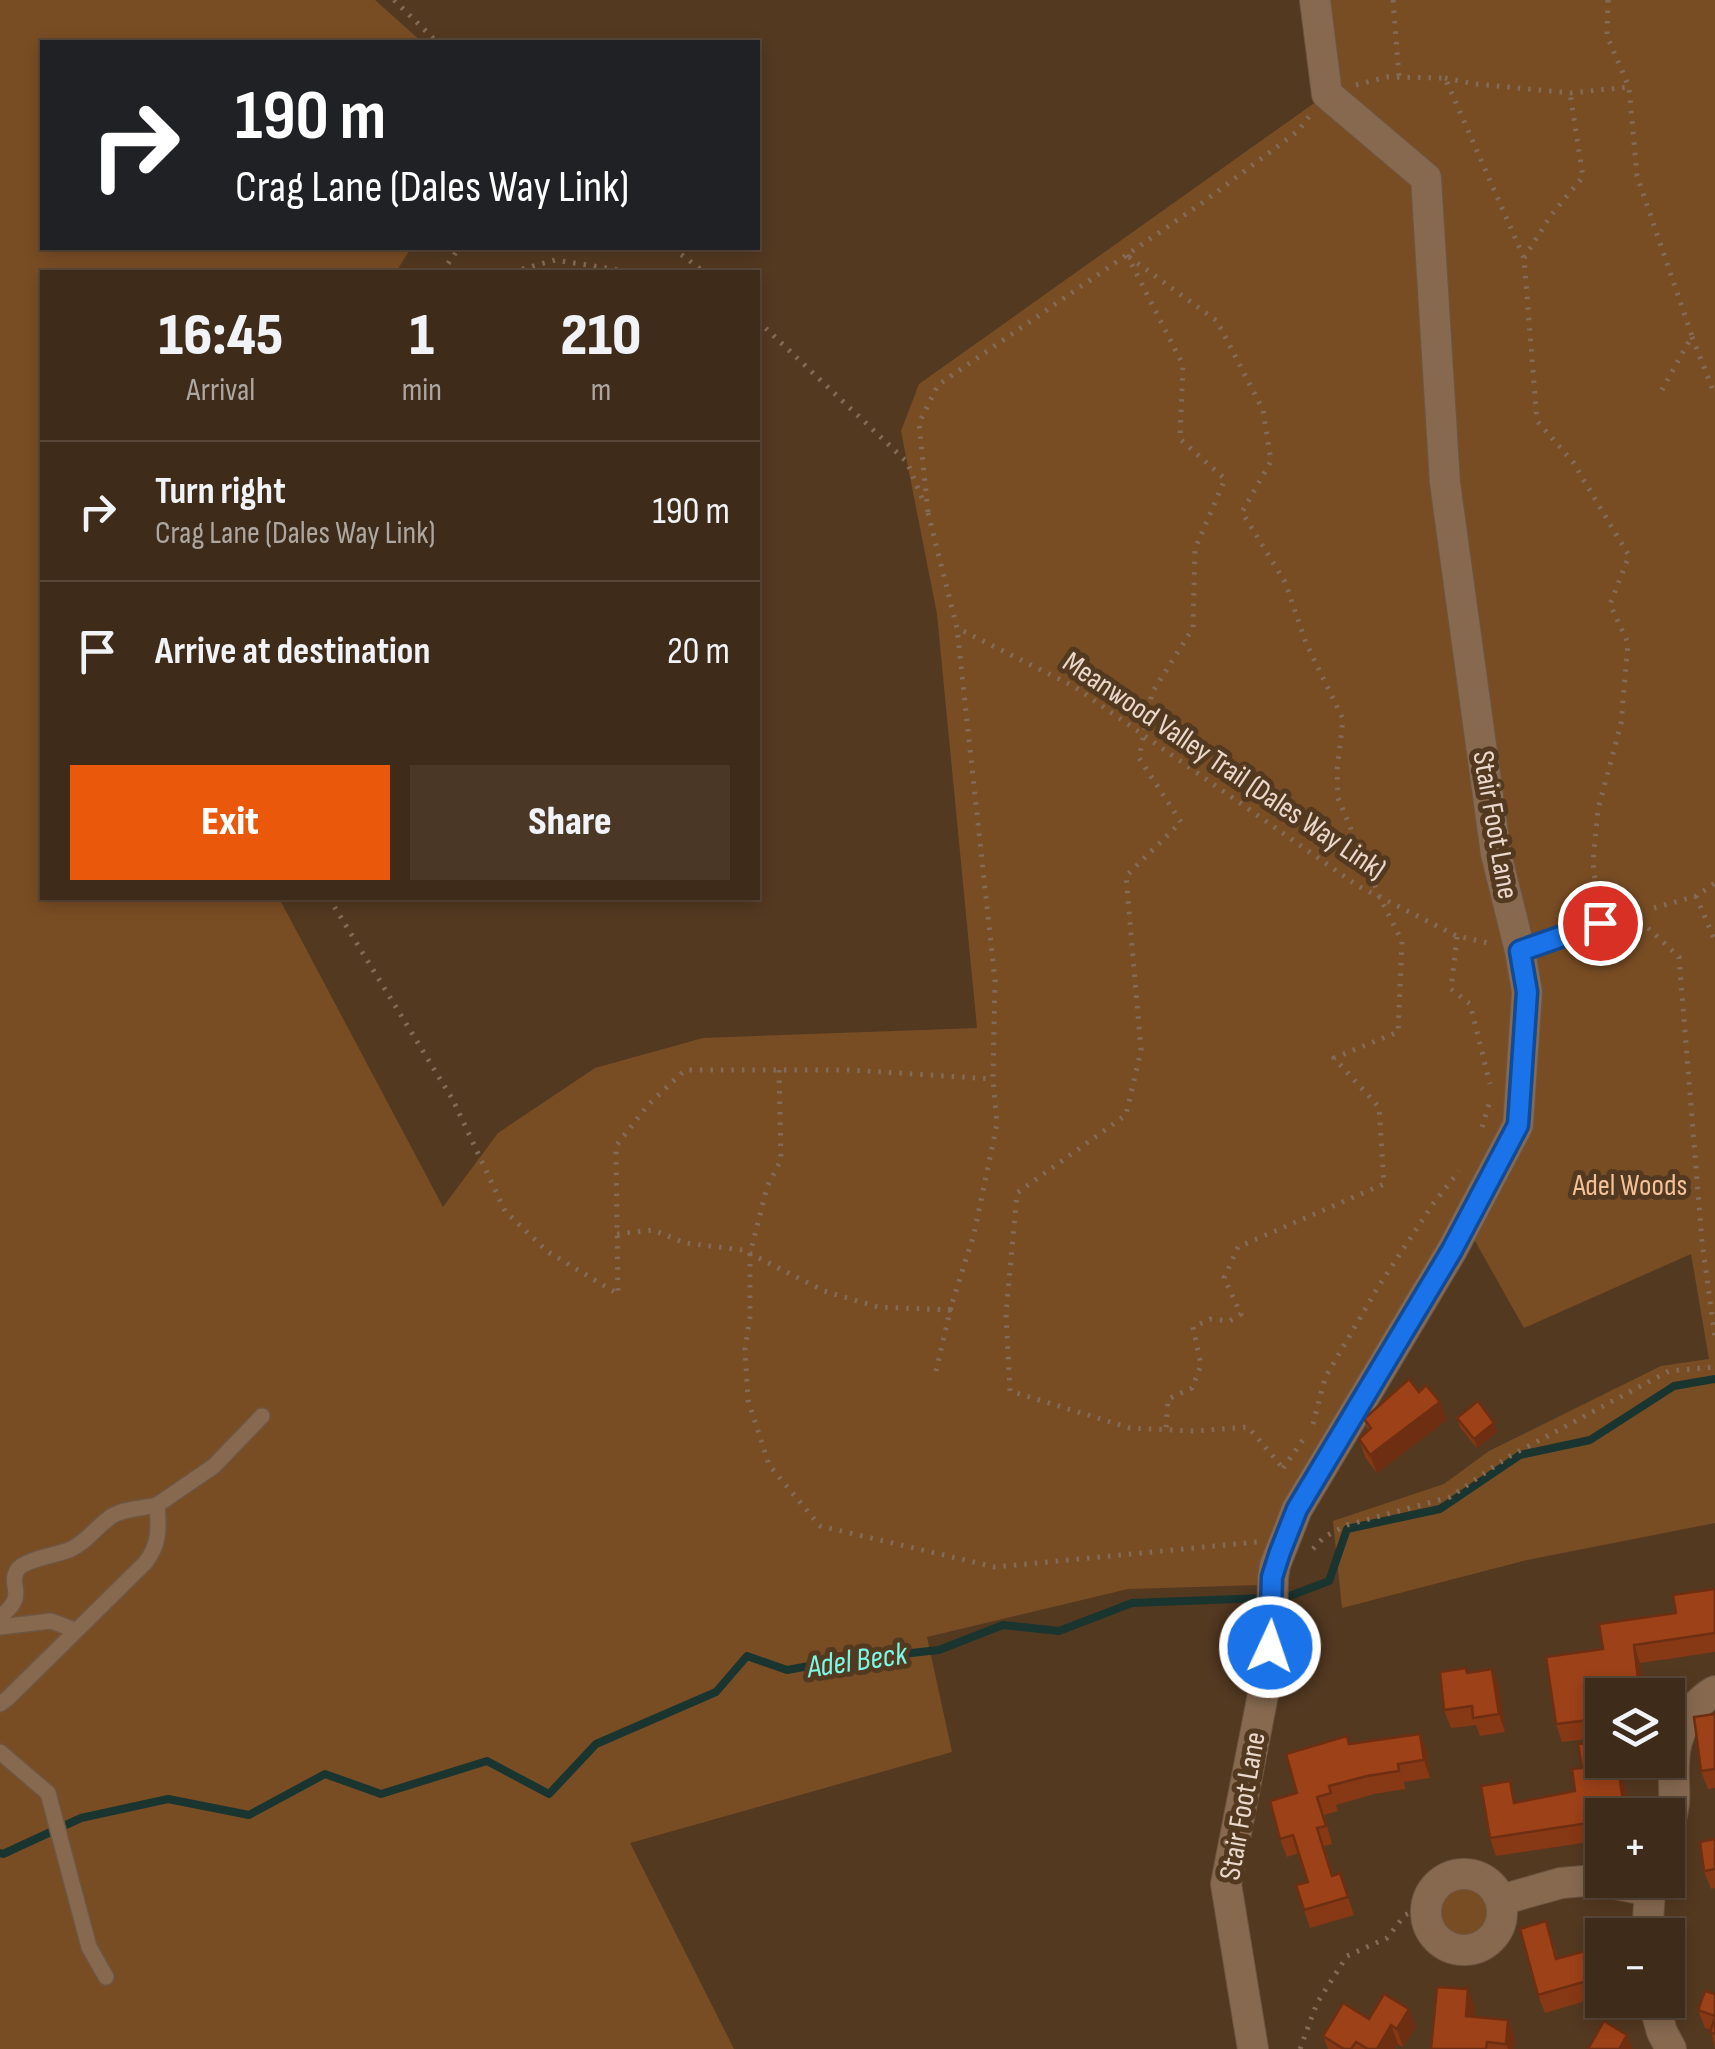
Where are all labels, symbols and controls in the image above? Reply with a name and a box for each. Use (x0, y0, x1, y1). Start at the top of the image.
text: 190 m (235, 75, 386, 159)
icon: right (70, 80, 200, 210)
text: Crag Lane (Dales Way Link) (235, 160, 629, 215)
text: 16:45 (159, 300, 283, 372)
text: 1 (410, 300, 434, 372)
text: 210 (560, 300, 641, 372)
text: Arrival (186, 371, 255, 410)
text: min (402, 371, 442, 410)
text: m (591, 371, 611, 410)
text: Turn right (155, 469, 286, 514)
icon: right (70, 484, 125, 539)
text: 190 m (652, 489, 730, 534)
text: Crag Lane (Dales Way Link) (155, 514, 435, 553)
icon: arrive (70, 624, 125, 679)
text: Arrive at destination (155, 629, 430, 674)
text: 20 m (667, 629, 730, 674)
street label: Meanwood Valley Trail (Dales Way Link) (1056, 644, 1392, 888)
street label: Stair Foot Lane (1464, 748, 1526, 902)
button: Exit (70, 765, 390, 880)
button: Share (410, 765, 730, 880)
pin (1558, 881, 1643, 966)
icon: arrive (1573, 896, 1628, 951)
park label: Adel Woods (1572, 1168, 1687, 1204)
position arrow (1218, 1595, 1322, 1699)
water label: Adel Beck (803, 1635, 910, 1688)
map controls (1585, 1678, 1685, 2018)
button: layers (1585, 1678, 1685, 1778)
street label: Stair Foot Lane (1212, 1729, 1274, 1883)
button: + (1585, 1798, 1685, 1898)
button: − (1585, 1918, 1685, 2018)

